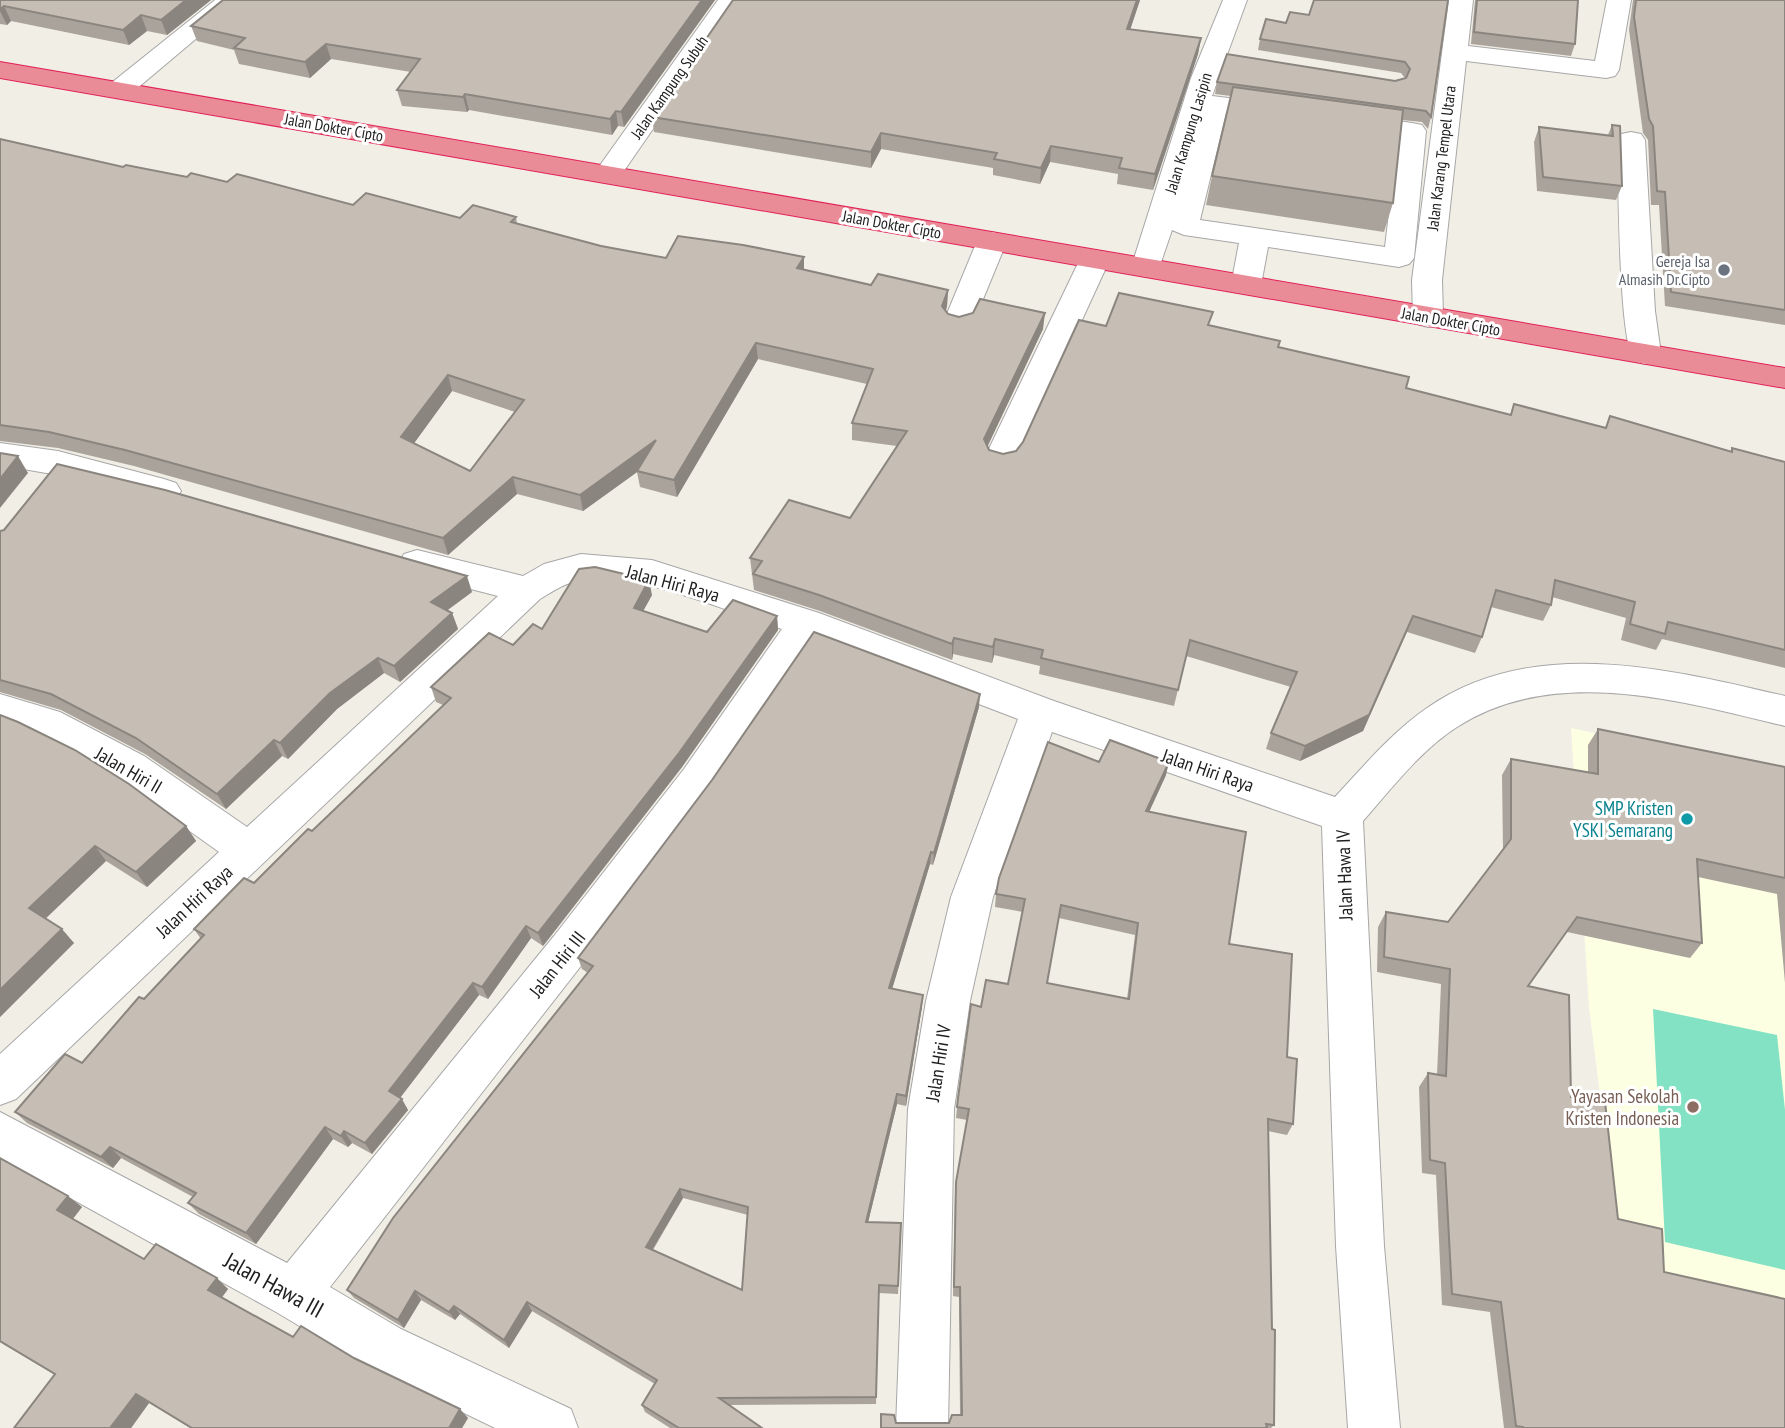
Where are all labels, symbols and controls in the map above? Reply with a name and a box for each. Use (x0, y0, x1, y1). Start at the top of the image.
street label: Jalan Kampung Subuh (625, 32, 712, 143)
street label: Jalan Kampung Lasipin (1160, 70, 1216, 197)
street label: Jalan Karang Tempel Utara (1422, 85, 1460, 232)
street label: Jalan Dokter Cipto (282, 108, 385, 146)
street label: Jalan Dokter Cipto (840, 205, 943, 243)
place label: Gereja Isa Almasih Dr.Cipto (1619, 251, 1710, 289)
marker: Gereja Isa Almasih Dr.Cipto (1716, 262, 1732, 278)
street label: Jalan Dokter Cipto (1399, 302, 1502, 340)
street label: Jalan Hiri Raya (623, 559, 722, 607)
street label: Jalan Hiri II (90, 741, 167, 799)
street label: Jalan Hiri Raya (1158, 743, 1257, 797)
place label: SMP Kristen YSKI Semarang (1573, 796, 1673, 842)
marker: SMP Kristen YSKI Semarang (1679, 811, 1695, 827)
street label: Jalan Hawa IV (1330, 829, 1358, 922)
street label: Jalan Hiri Raya (150, 860, 237, 943)
street label: Jalan Hiri III (523, 926, 590, 1003)
street label: Jalan Hiri IV (920, 1023, 956, 1104)
place label: Yayasan Sekolah Kristen Indonesia (1565, 1084, 1679, 1130)
marker: Yayasan Sekolah Kristen Indonesia (1685, 1099, 1701, 1115)
street label: Jalan Hawa III (218, 1245, 329, 1324)

